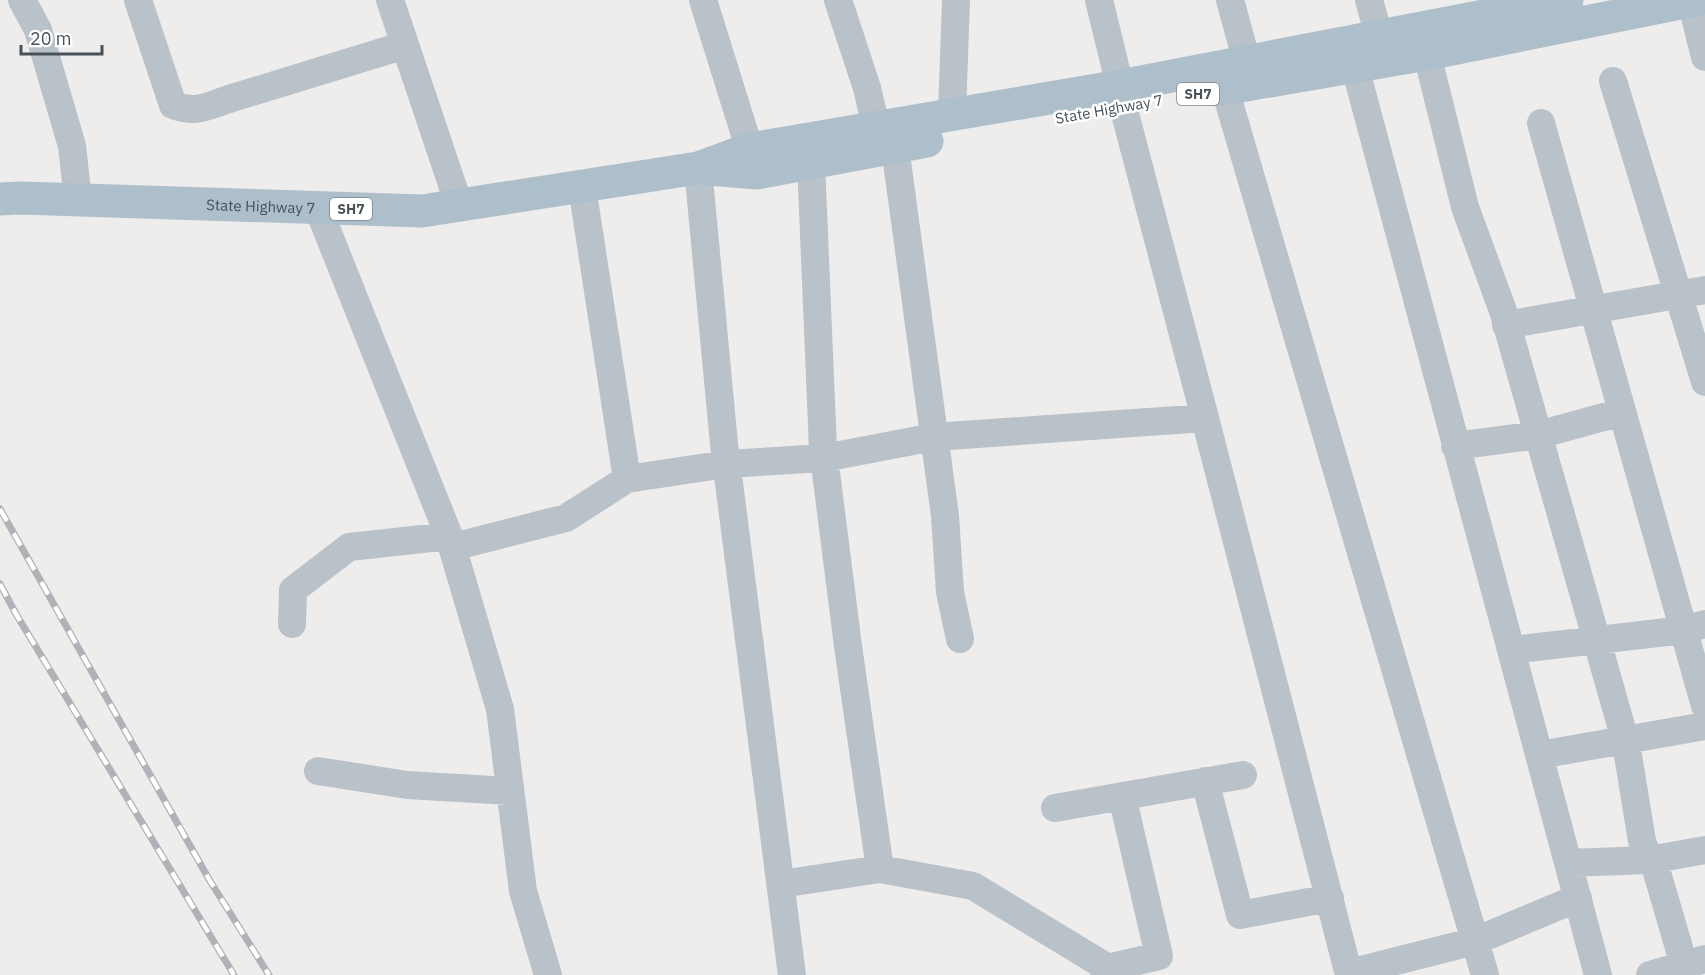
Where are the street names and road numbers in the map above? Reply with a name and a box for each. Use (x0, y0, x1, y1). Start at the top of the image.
road number: SH7 (1177, 83, 1219, 105)
street label: State Highway 7 (1054, 90, 1164, 128)
street label: State Highway 7 (206, 195, 316, 217)
road number: SH7 (330, 198, 372, 220)

